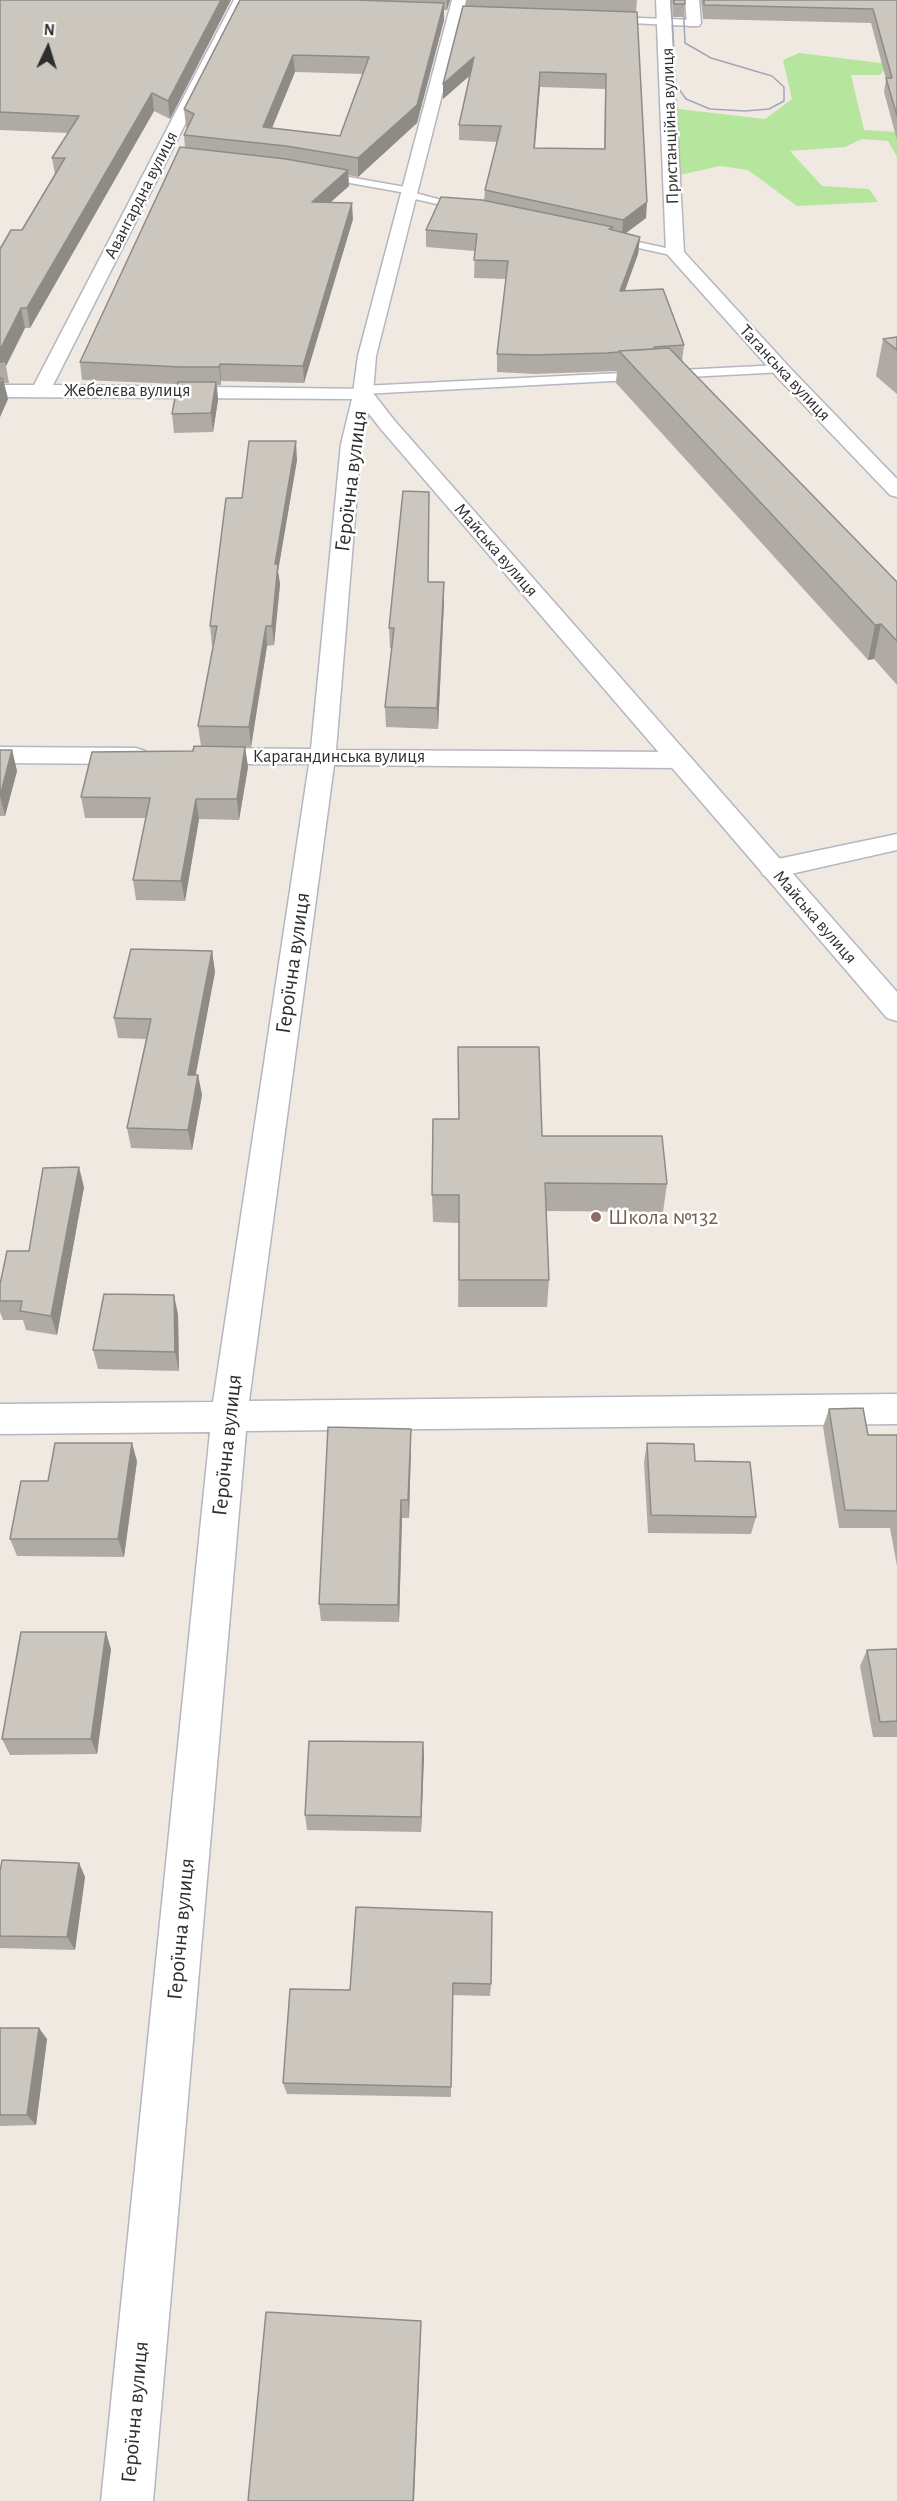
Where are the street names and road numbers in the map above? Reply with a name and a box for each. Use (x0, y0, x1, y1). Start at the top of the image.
street label: Пристанційна вулиця (656, 47, 684, 205)
street label: Авангардна вулиця (99, 127, 183, 263)
street label: Таганська вулиця (735, 320, 835, 426)
street label: Жебелєва вулиця (64, 380, 190, 402)
street label: Героїчна вулиця (329, 409, 373, 553)
street label: Майська вулиця (449, 499, 543, 601)
street label: Карагандинська вулиця (253, 746, 425, 768)
street label: Майська вулиця (768, 866, 862, 968)
street label: Героїчна вулиця (270, 891, 316, 1035)
street label: Героїчна вулиця (206, 1373, 248, 1517)
street label: Героїчна вулиця (162, 1857, 200, 2001)
street label: Героїчна вулиця (116, 2340, 154, 2484)

